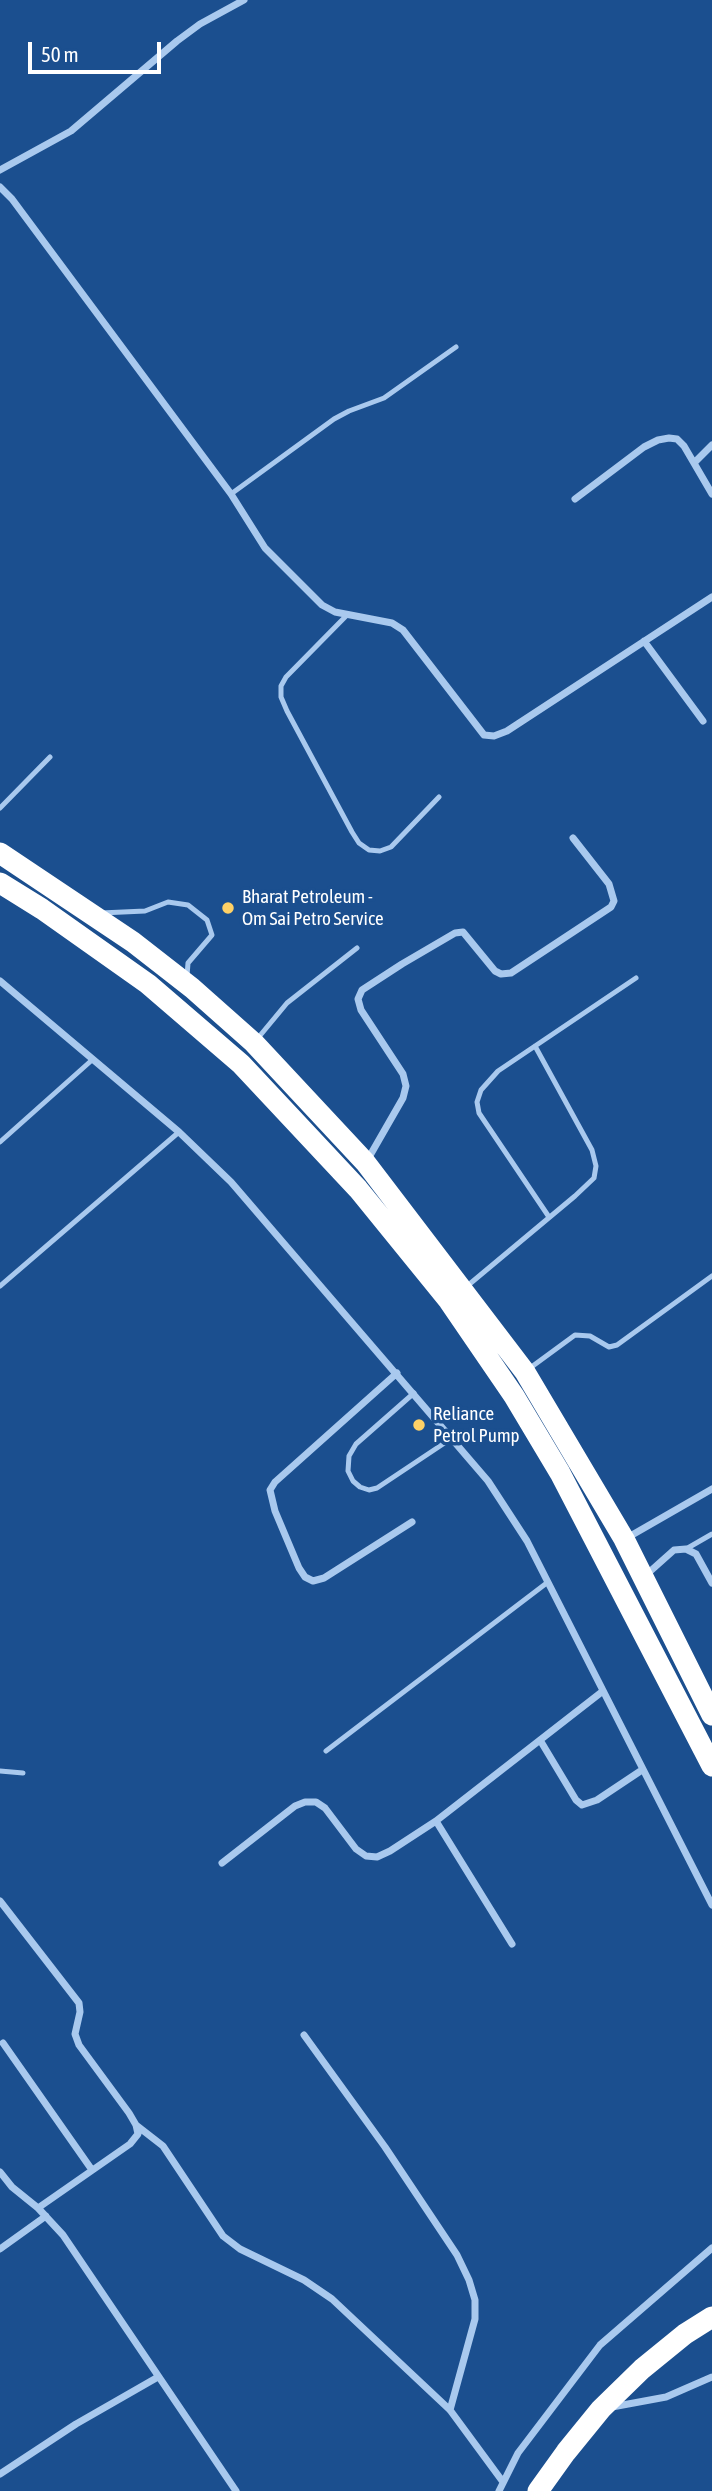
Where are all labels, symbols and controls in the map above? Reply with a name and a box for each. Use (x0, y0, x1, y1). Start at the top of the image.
scale bar (32, 28, 164, 72)
text: 50 m (41, 42, 79, 66)
place label: Bharat Petroleum - Om Sai Petro Service (242, 886, 384, 930)
marker: Bharat Petroleum - Om Sai Petro Service (220, 900, 236, 916)
place label: Reliance Petrol Pump (433, 1403, 520, 1447)
marker: Reliance Petrol Pump (411, 1417, 427, 1433)

